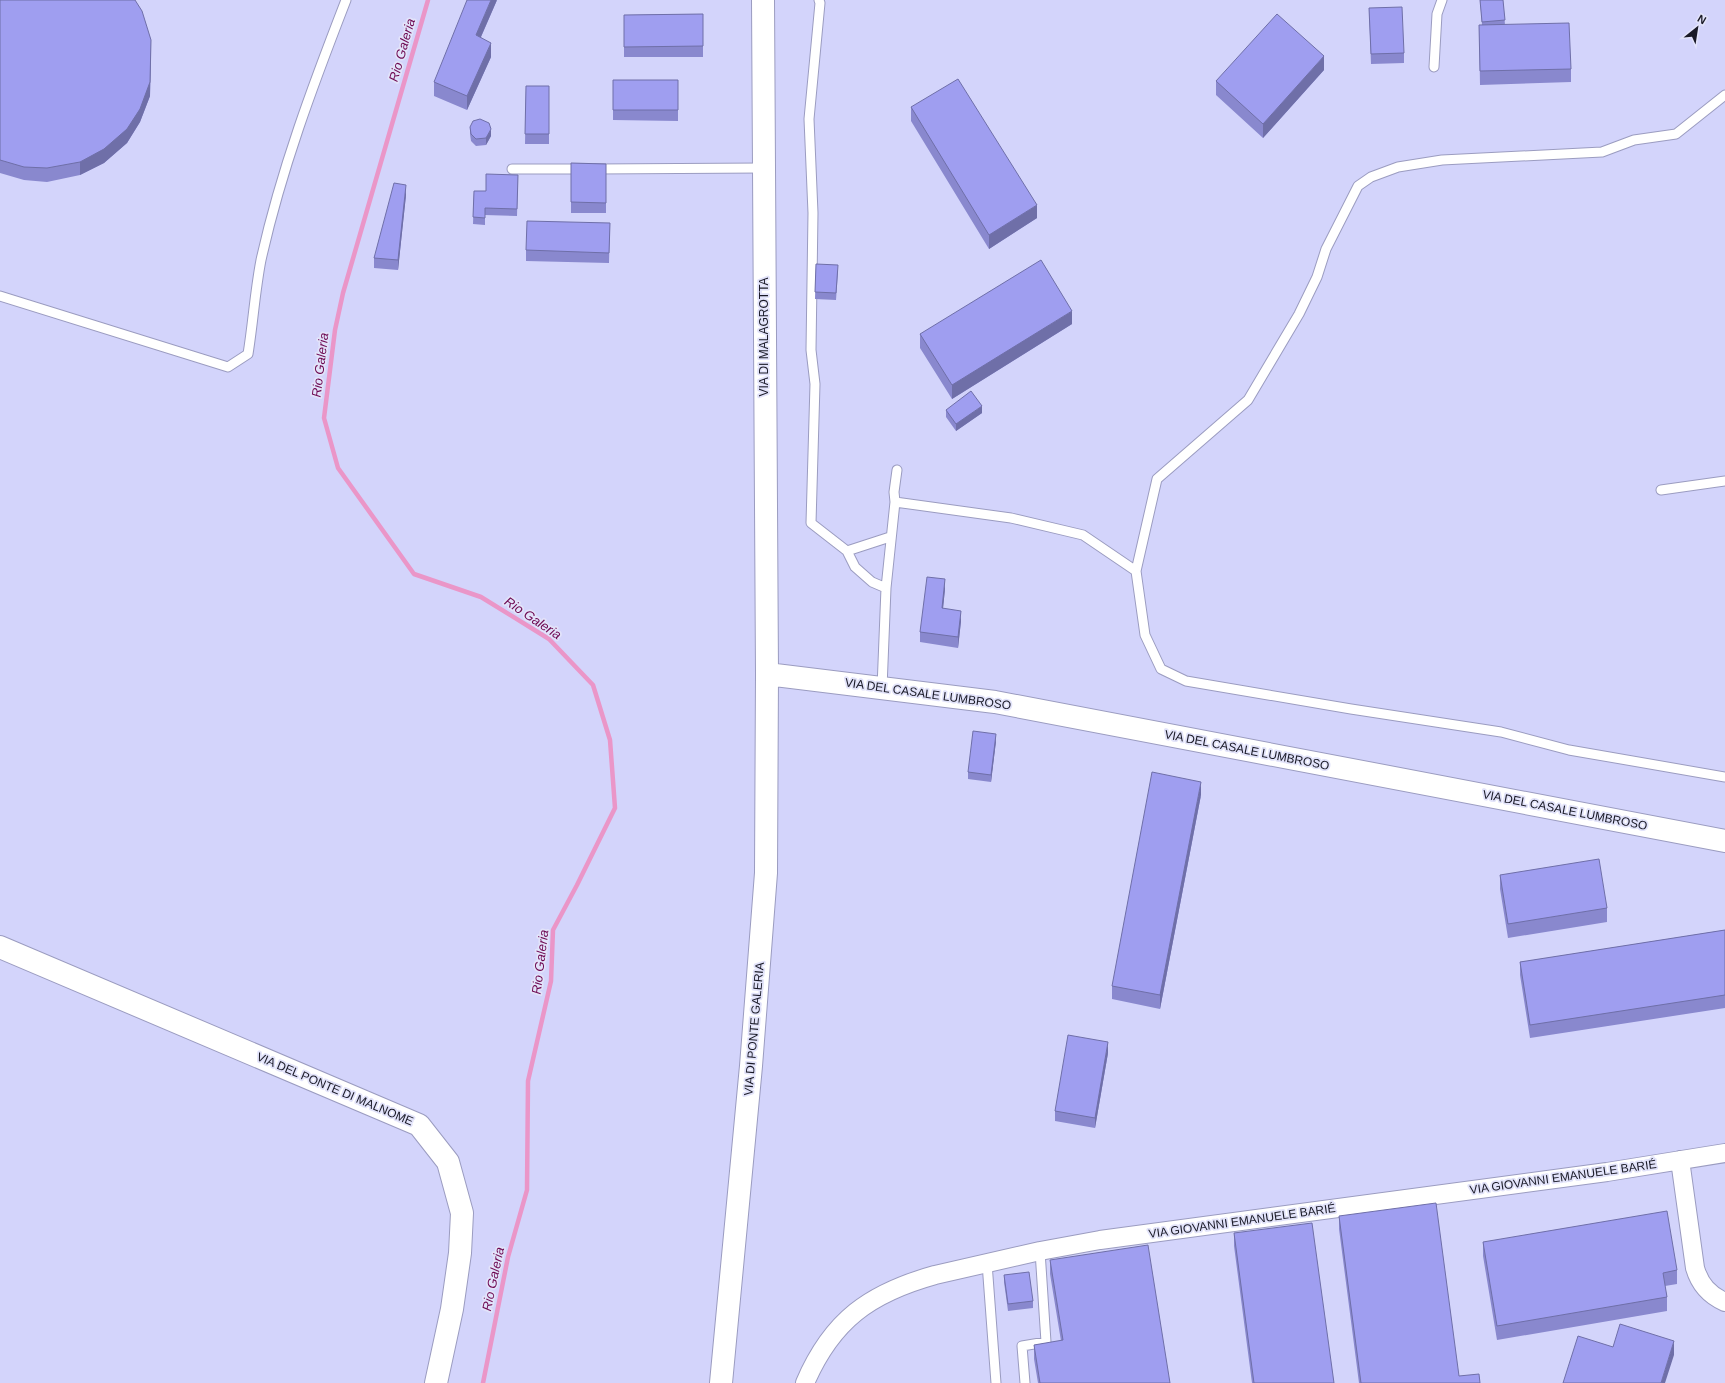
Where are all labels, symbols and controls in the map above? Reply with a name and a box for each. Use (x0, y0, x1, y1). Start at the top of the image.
north arrow (1677, 8, 1717, 48)
text: N (1696, 12, 1708, 27)
water label: Rio Galeria (386, 17, 418, 83)
street label: VIA DI MALAGROTTA (757, 277, 771, 397)
water label: Rio Galeria (309, 332, 331, 398)
water label: Rio Galeria (502, 594, 564, 642)
street label: VIA DEL CASALE LUMBROSO (844, 675, 1012, 713)
street label: VIA DEL CASALE LUMBROSO (1163, 727, 1331, 773)
street label: VIA DEL CASALE LUMBROSO (1481, 787, 1649, 833)
water label: Rio Galeria (529, 929, 551, 995)
street label: VIA DI PONTE GALERIA (741, 962, 767, 1096)
street label: VIA DEL PONTE DI MALNOME (255, 1050, 415, 1128)
street label: VIA GIOVANNI EMANUELE BARIÉ (1469, 1156, 1657, 1197)
street label: VIA GIOVANNI EMANUELE BARIÉ (1148, 1200, 1336, 1241)
water label: Rio Galeria (479, 1246, 507, 1312)

